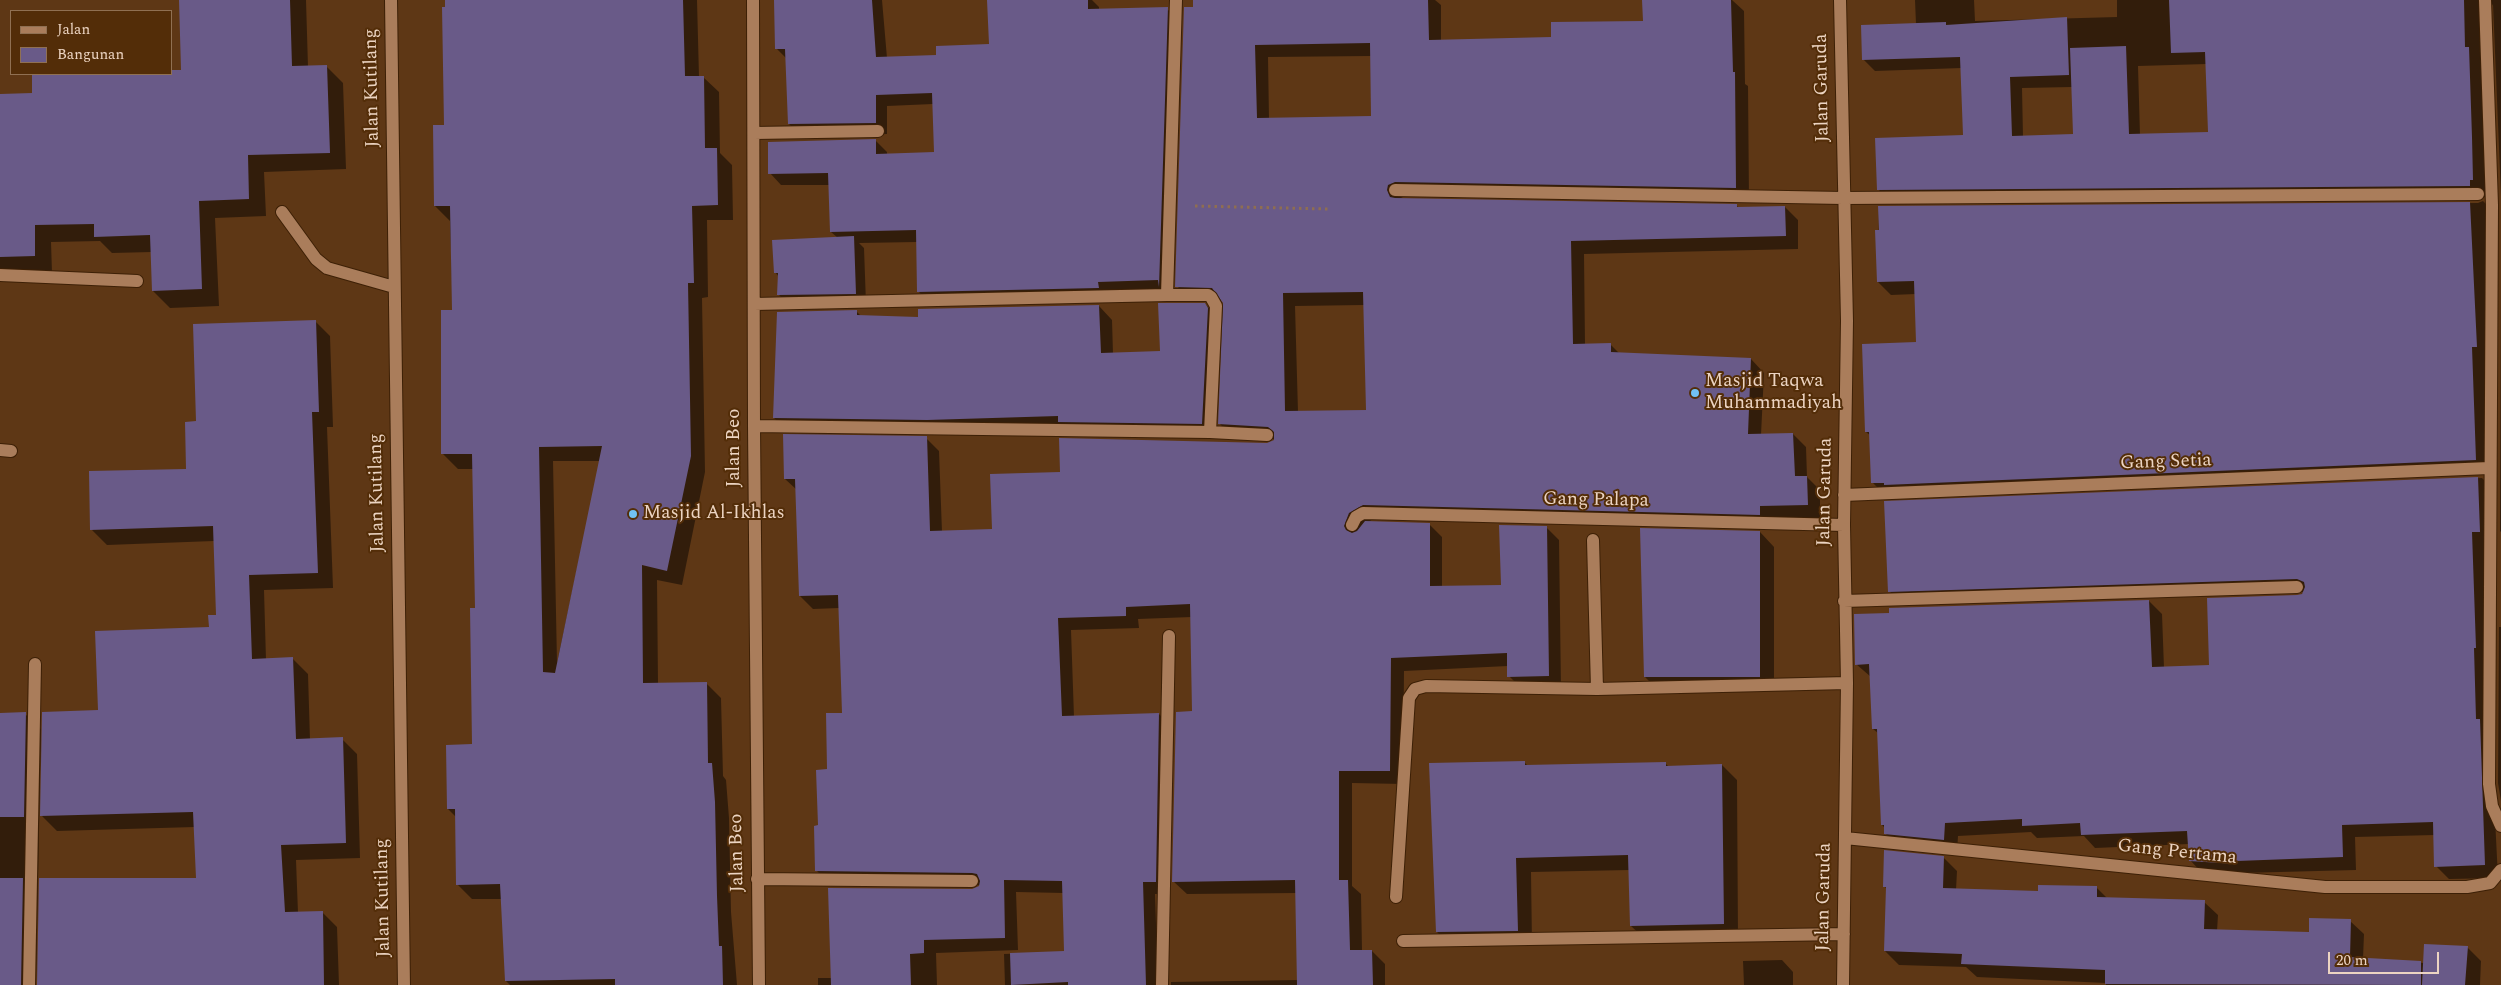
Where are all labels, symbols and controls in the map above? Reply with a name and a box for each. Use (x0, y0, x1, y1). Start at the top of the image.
legend (10, 10, 172, 75)
text: Jalan (57, 18, 90, 41)
street label: Jalan Kutilang (361, 28, 385, 148)
street label: Jalan Garuda (1811, 33, 1835, 143)
text: Bangunan (57, 43, 124, 66)
place label: Masjid Taqwa Muhammadiyah (1705, 371, 1842, 415)
marker: Masjid Taqwa Muhammadiyah (1689, 387, 1701, 399)
street label: Jalan Beo (724, 409, 746, 487)
street label: Jalan Kutilang (366, 433, 390, 553)
street label: Jalan Garuda (1814, 437, 1838, 547)
street label: Gang Setia (2120, 450, 2212, 476)
street label: Gang Palapa (1543, 489, 1649, 513)
place label: Masjid Al-Ikhlas (643, 503, 785, 525)
marker: Masjid Al-Ikhlas (627, 508, 639, 520)
street label: Jalan Beo (726, 813, 750, 893)
street label: Gang Pertama (2116, 835, 2238, 871)
street label: Jalan Kutilang (372, 838, 396, 958)
street label: Jalan Garuda (1813, 842, 1837, 952)
scale bar (2331, 942, 2442, 974)
text: 20 m (2336, 949, 2368, 972)

